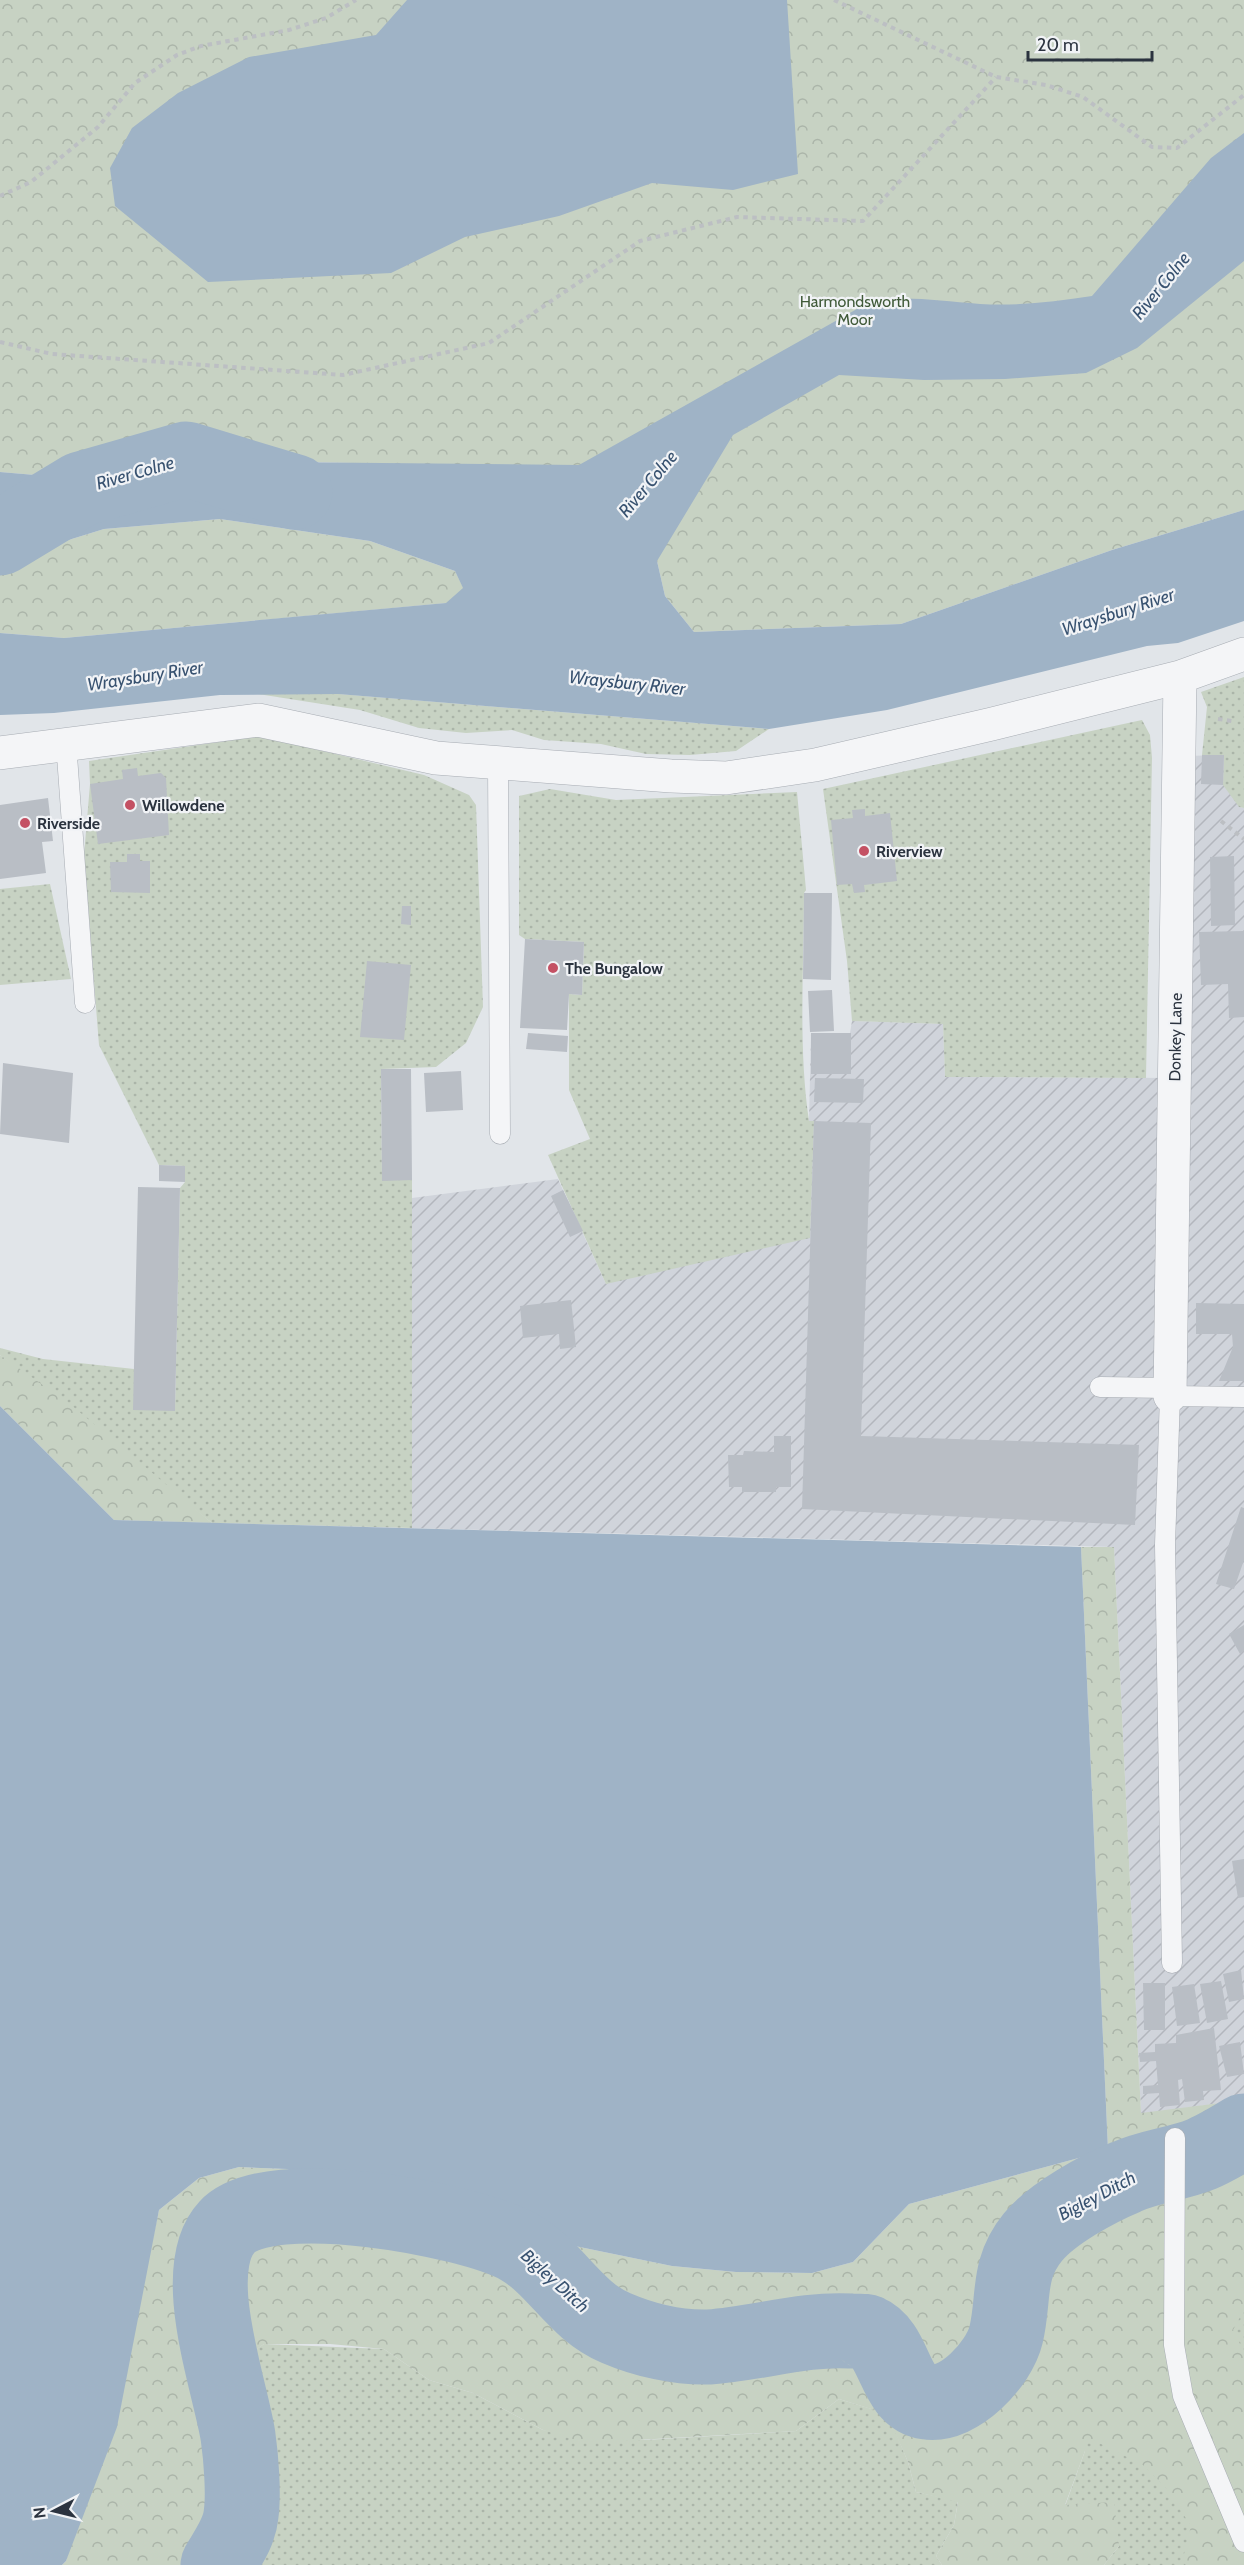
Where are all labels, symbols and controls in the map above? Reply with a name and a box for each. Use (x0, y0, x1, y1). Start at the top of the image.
scale bar (1028, 24, 1152, 62)
text: 20 m (1037, 34, 1079, 56)
water label: River Colne (1127, 248, 1195, 324)
park label: Harmondsworth Moor (800, 292, 910, 329)
water label: River Colne (614, 446, 682, 522)
water label: River Colne (94, 451, 176, 495)
water label: Wraysbury River (1059, 583, 1178, 641)
water label: Wraysbury River (85, 656, 206, 696)
water label: Wraysbury River (568, 666, 688, 700)
place label: Willowdene (142, 796, 225, 815)
marker: Willowdene (123, 798, 137, 812)
place label: Riverside (37, 814, 100, 833)
marker: Riverside (18, 816, 32, 830)
place label: Riverview (876, 842, 943, 861)
marker: Riverview (857, 844, 871, 858)
place label: The Bungalow (565, 959, 663, 978)
marker: The Bungalow (546, 961, 560, 975)
street label: Donkey Lane (1165, 992, 1186, 1082)
water label: Bigley Ditch (1055, 2166, 1139, 2226)
water label: Bigley Ditch (516, 2245, 594, 2317)
north arrow (24, 2481, 84, 2541)
text: N (29, 2506, 50, 2520)

